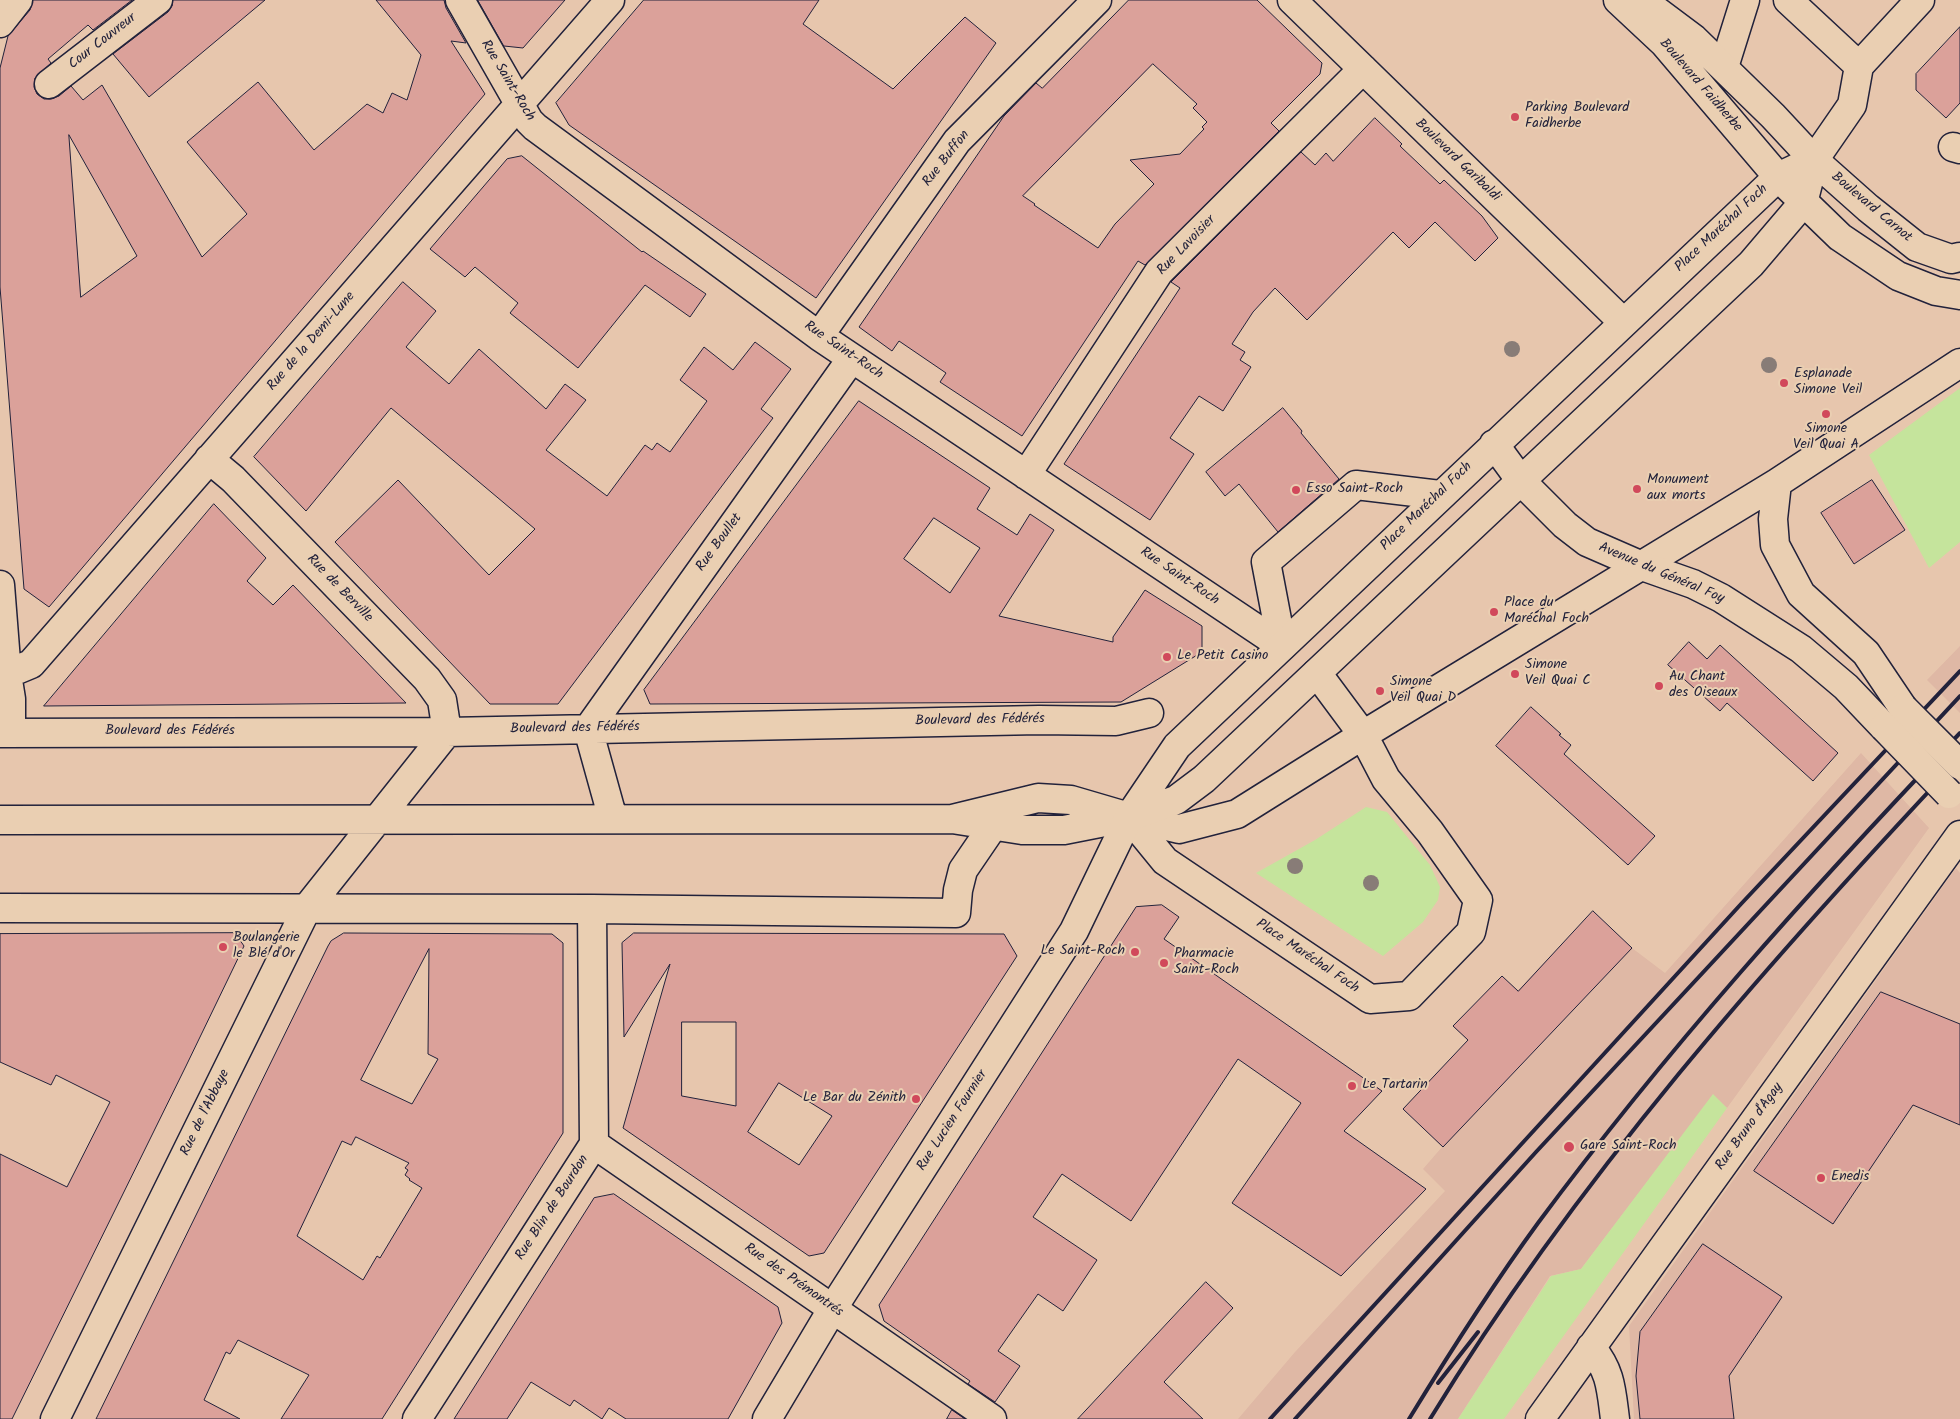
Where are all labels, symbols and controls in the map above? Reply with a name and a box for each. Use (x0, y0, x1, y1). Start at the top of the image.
street label: Cour Couvreur (66, 10, 140, 74)
street label: Boulevard Faidherbe (1655, 36, 1745, 136)
street label: Rue Saint-Roch (476, 37, 538, 125)
place label: Parking Boulevard Faidherbe (1525, 101, 1629, 134)
marker: Parking Boulevard Faidherbe (1509, 111, 1521, 123)
street label: Boulevard Garibaldi (1411, 116, 1503, 206)
street label: Rue Buffon (920, 128, 974, 190)
street label: Boulevard Carnot (1827, 169, 1915, 247)
street label: Place Maréchal Foch (1672, 182, 1772, 276)
street label: Rue Lavoisier (1154, 213, 1220, 279)
street label: Rue de la Demi-Lune (264, 289, 360, 395)
street label: Rue Saint-Roch (800, 318, 886, 384)
place label: Esplanade Simone Veil (1794, 367, 1862, 400)
marker: Esplanade Simone Veil (1778, 377, 1790, 389)
marker: Simone Veil Quai A (1820, 408, 1832, 420)
place label: Simone Veil Quai A (1793, 422, 1859, 454)
street label: Place Maréchal Foch (1378, 459, 1476, 555)
place label: Monument aux morts (1647, 473, 1709, 506)
place label: Esso Saint-Roch (1306, 482, 1403, 498)
marker: Monument aux morts (1631, 483, 1643, 495)
marker: Esso Saint-Roch (1290, 484, 1302, 496)
street label: Rue Boullet (693, 511, 747, 575)
street label: Avenue du Général Foy (1596, 540, 1726, 608)
street label: Rue Saint-Roch (1136, 544, 1222, 610)
street label: Rue de Berville (302, 552, 376, 626)
place label: Place du Maréchal Foch (1504, 596, 1589, 628)
marker: Place du Maréchal Foch (1488, 606, 1500, 618)
place label: Le Petit Casino (1177, 649, 1268, 665)
marker: Le Petit Casino (1161, 651, 1173, 663)
place label: Simone Veil Quai C (1525, 658, 1591, 690)
marker: Simone Veil Quai C (1509, 668, 1521, 680)
place label: Au Chant des Oiseaux (1669, 670, 1737, 702)
place label: Simone Veil Quai D (1390, 675, 1456, 708)
marker: Au Chant des Oiseaux (1653, 680, 1665, 692)
marker: Simone Veil Quai D (1374, 685, 1386, 697)
street label: Boulevard des Fédérés (915, 711, 1045, 731)
street label: Boulevard des Fédérés (510, 719, 640, 739)
street label: Boulevard des Fédérés (105, 724, 235, 740)
street label: Place Maréchal Foch (1252, 916, 1362, 998)
place label: Boulangerie le Blé d'Or (233, 931, 300, 964)
marker: Boulangerie le Blé d'Or (217, 941, 229, 953)
place label: Le Saint-Roch (1041, 944, 1125, 960)
marker: Le Saint-Roch (1129, 946, 1141, 958)
place label: Pharmacie Saint-Roch (1174, 947, 1239, 980)
marker: Pharmacie Saint-Roch (1158, 957, 1170, 969)
street label: Rue de l'Abbaye (178, 1067, 234, 1159)
street label: Rue Lucien Fournier (914, 1067, 992, 1175)
place label: Le Tartarin (1362, 1078, 1428, 1094)
marker: Le Tartarin (1346, 1080, 1358, 1092)
street label: Rue Bruno d'Agay (1713, 1080, 1787, 1174)
place label: Le Bar du Zénith (803, 1091, 906, 1107)
marker: Le Bar du Zénith (910, 1093, 922, 1105)
place label: Gare Saint-Roch (1580, 1139, 1677, 1155)
marker: Gare Saint-Roch (1562, 1140, 1576, 1154)
street label: Rue Blin de Bourdon (513, 1152, 593, 1264)
place label: Enedis (1831, 1170, 1869, 1186)
marker: Enedis (1815, 1172, 1827, 1184)
street label: Rue des Prémontrés (740, 1241, 846, 1321)

